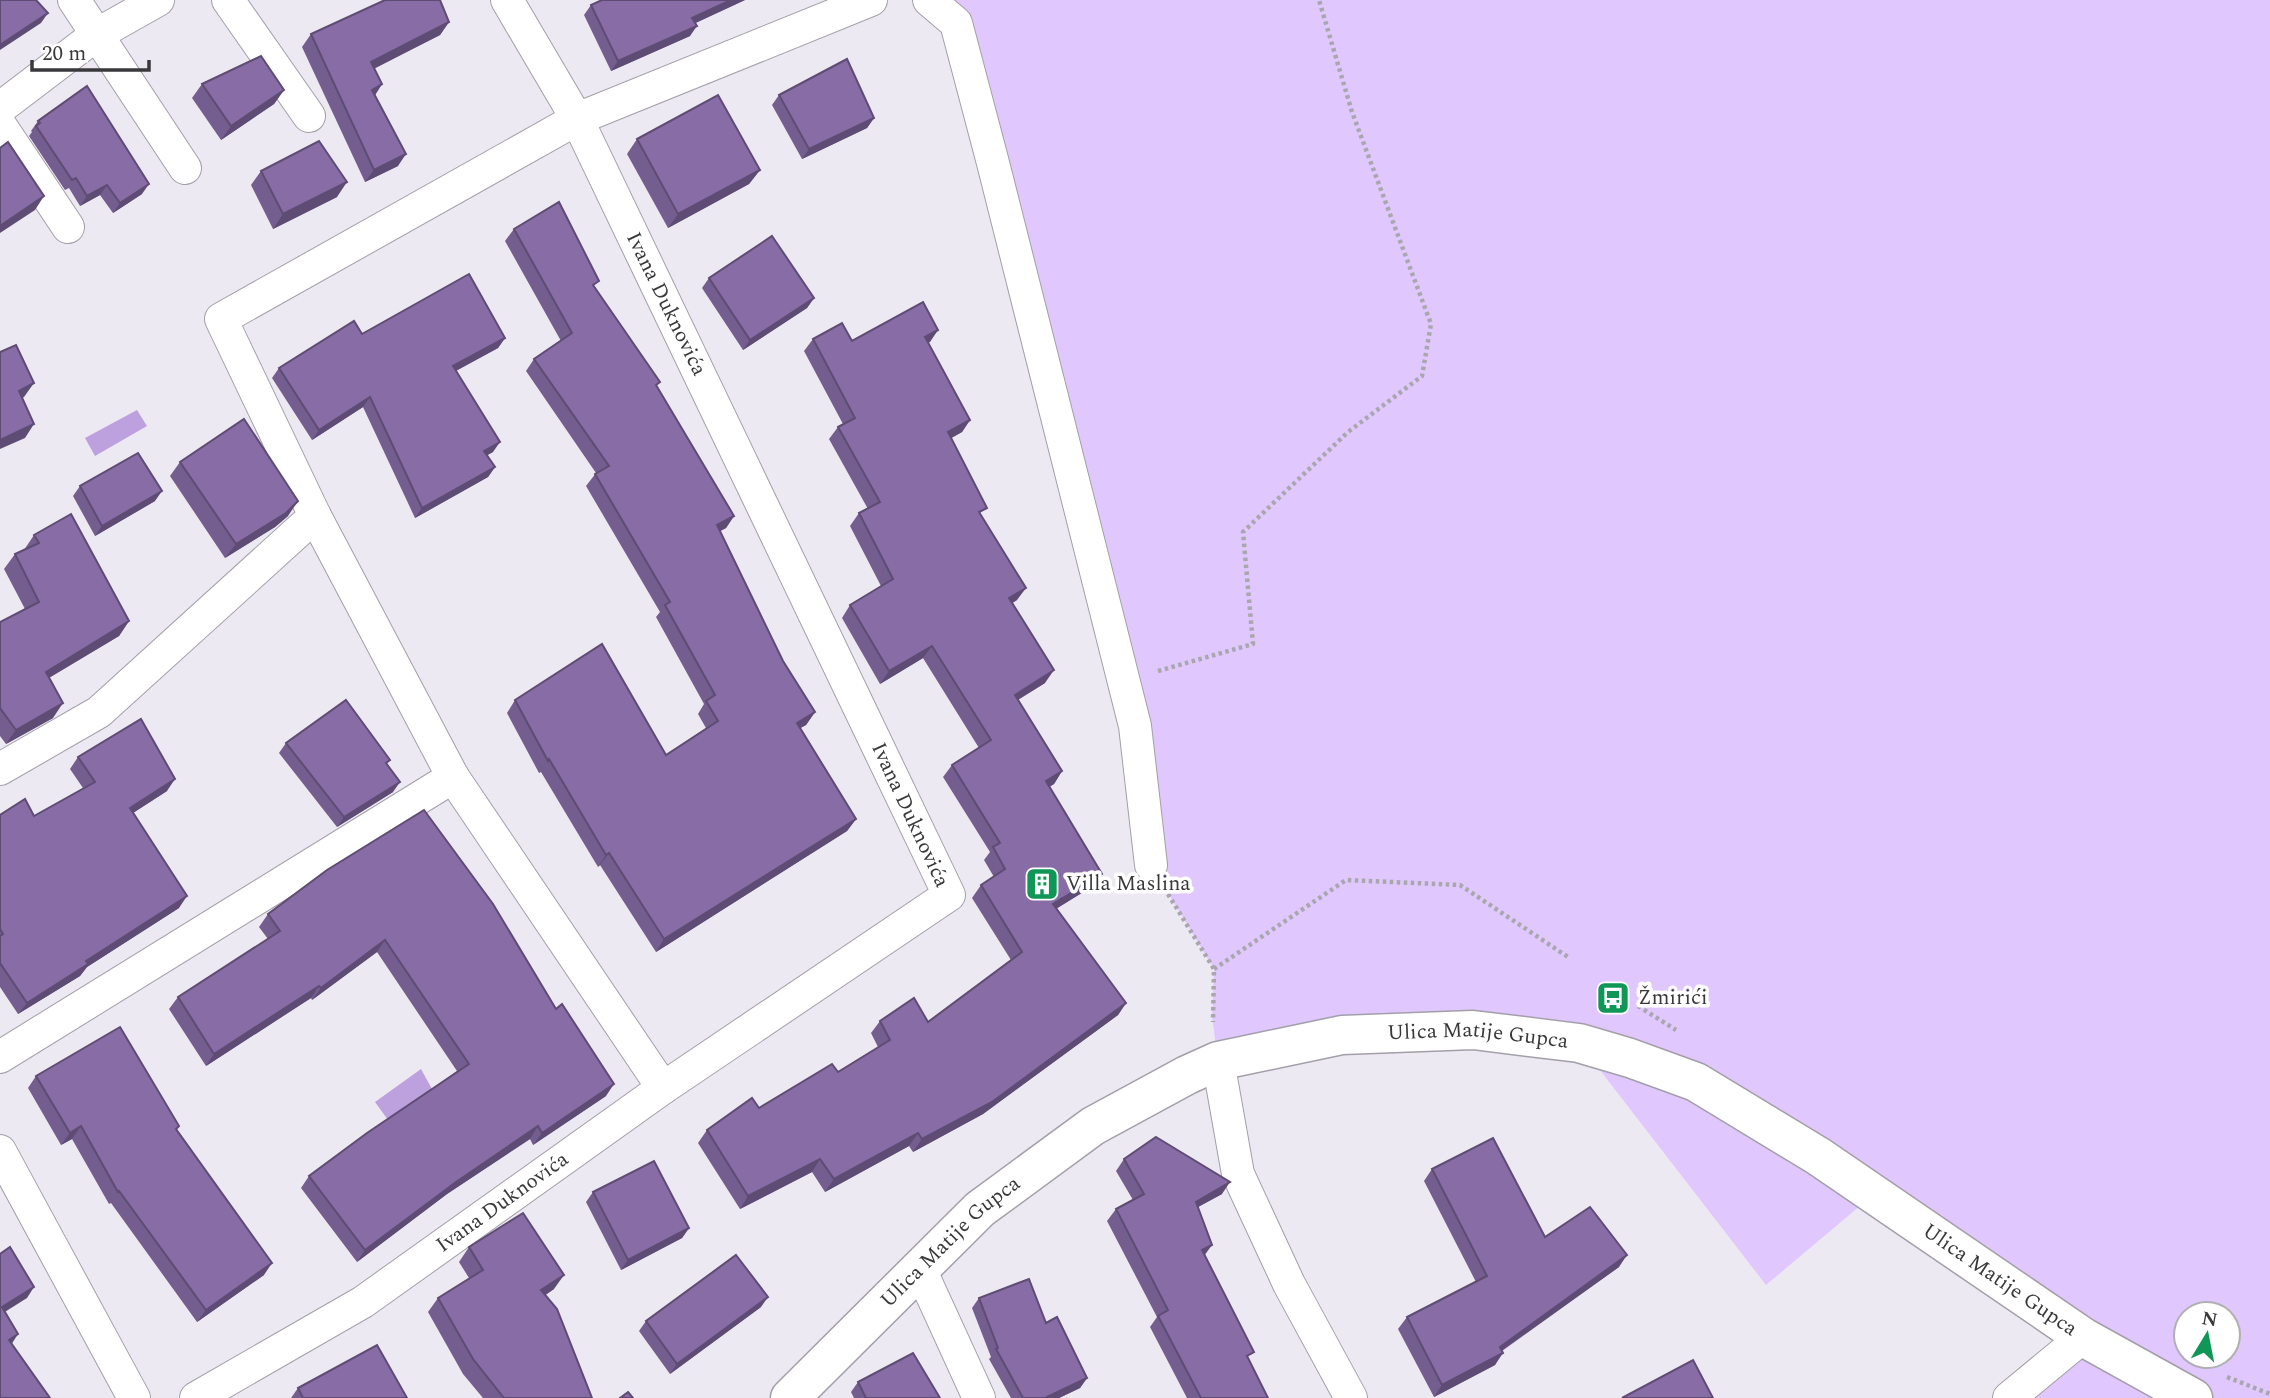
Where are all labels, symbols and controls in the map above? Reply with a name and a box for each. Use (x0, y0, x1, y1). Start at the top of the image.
scale bar (32, 28, 149, 72)
text: 20 m (42, 38, 86, 70)
street label: Ivana Duknovića (617, 227, 715, 382)
street label: Ivana Duknovića (862, 737, 958, 893)
building icon: Villa Maslina (1023, 865, 1061, 903)
place label: Villa Maslina (1066, 868, 1191, 900)
bus stop icon: Žmirići (1594, 979, 1632, 1017)
place label: Žmirići (1638, 982, 1708, 1014)
street label: Ulica Matije Gupca (1387, 1014, 1571, 1058)
street label: Ivana Duknovića (429, 1144, 576, 1261)
street label: Ulica Matije Gupca (873, 1168, 1028, 1316)
street label: Ulica Matije Gupca (1916, 1216, 2085, 1345)
north arrow (2172, 1300, 2242, 1370)
text: N (2200, 1304, 2220, 1335)

